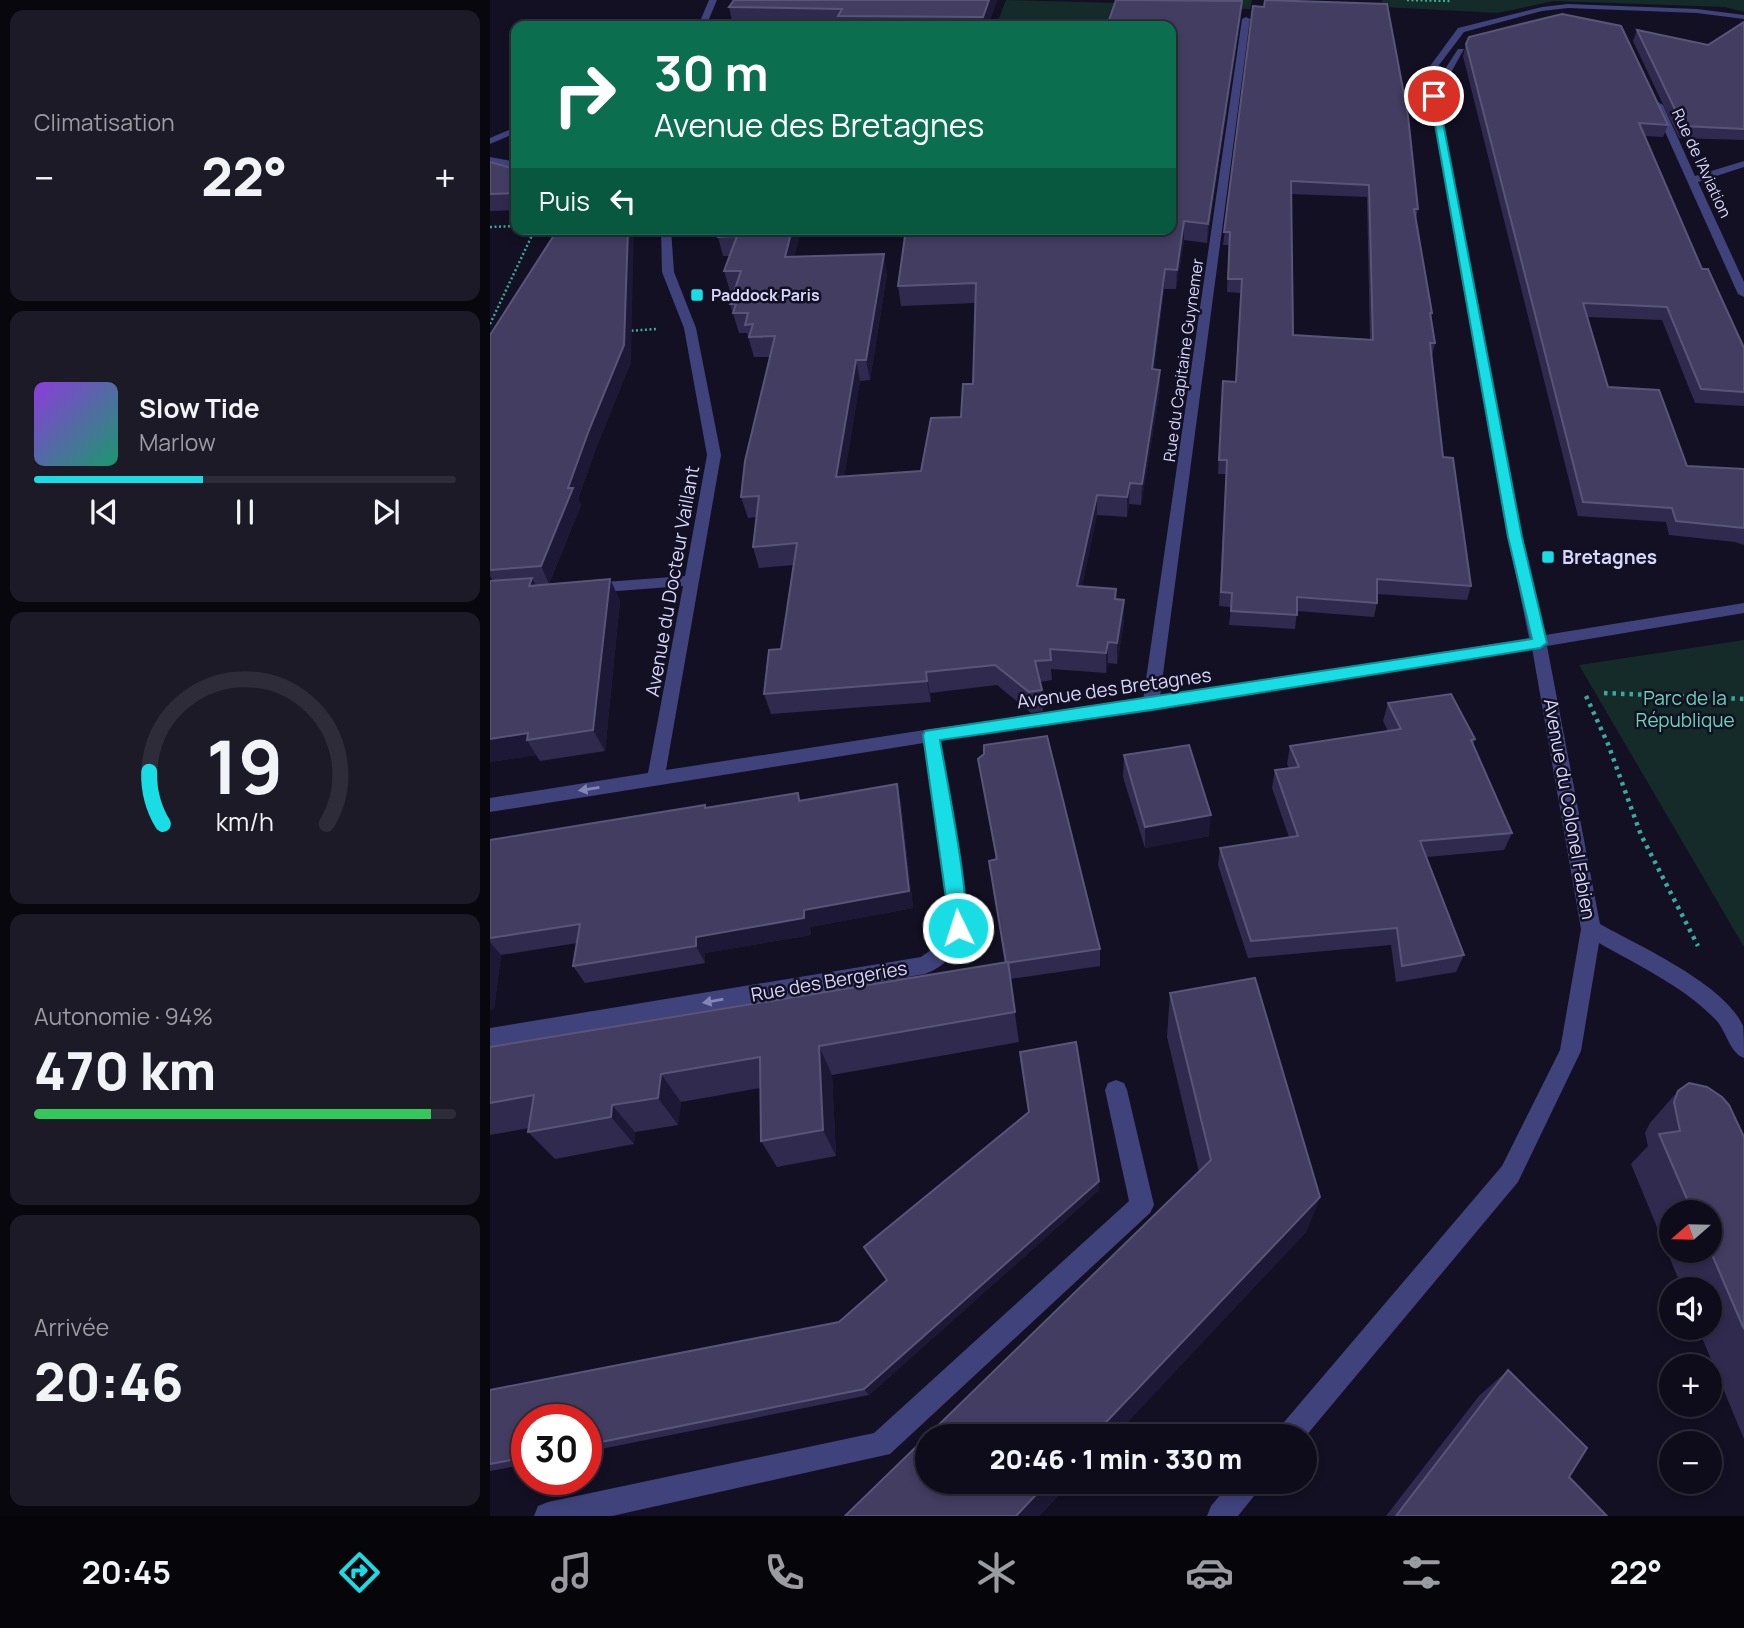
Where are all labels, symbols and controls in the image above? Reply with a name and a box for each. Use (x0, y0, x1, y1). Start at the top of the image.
text: 30 m (654, 39, 769, 106)
icon: right (539, 49, 630, 140)
pin (1404, 66, 1464, 126)
icon: arrive (1415, 77, 1453, 115)
text: Avenue des Bretagnes (654, 103, 984, 147)
street label: Rue de l'Aviation (1667, 105, 1737, 221)
text: Climatisation (34, 106, 175, 138)
text: 22° (201, 141, 287, 212)
text: − (34, 151, 55, 203)
text: + (434, 151, 456, 203)
icon: left (604, 182, 642, 220)
text: Puis (539, 183, 590, 219)
street label: Rue du Capitaine Guynemer (1158, 257, 1208, 463)
place label: Paddock Paris (711, 284, 820, 306)
marker: Paddock Paris (689, 287, 705, 303)
text: Slow Tide (139, 390, 260, 426)
text: Marlow (139, 426, 216, 458)
street label: Avenue du Docteur Vaillant (639, 464, 705, 698)
icon: previous (85, 493, 123, 531)
icon: pause (226, 493, 264, 531)
icon: next (367, 493, 405, 531)
place label: Bretagnes (1562, 544, 1657, 570)
marker: Bretagnes (1540, 549, 1556, 565)
street label: Avenue des Bretagnes (1015, 661, 1213, 715)
park label: Parc de la République (1635, 685, 1735, 733)
street label: Avenue du Colonel Fabien (1538, 697, 1602, 921)
text: 19 (206, 716, 284, 816)
one-way arrow (578, 784, 600, 795)
text: km/h (216, 804, 274, 839)
position arrow (921, 891, 995, 965)
street label: Rue des Bergeries (749, 954, 909, 1008)
one-way arrow (702, 996, 724, 1007)
text: Autonomie · 94% (34, 1000, 213, 1032)
text: 470 km (34, 1035, 216, 1106)
north arrow (1659, 1200, 1722, 1264)
map controls (1659, 1200, 1722, 1494)
button: sound (1659, 1277, 1722, 1340)
text: Arrivée (34, 1311, 109, 1343)
text: 20:46 (34, 1346, 183, 1417)
button: + (1659, 1354, 1722, 1417)
speed limit sign: 30 (511, 1404, 602, 1495)
button: − (1659, 1431, 1722, 1494)
text: 20:46 · 1 min · 330 m (990, 1441, 1242, 1477)
icon: directions (335, 1548, 384, 1597)
icon: music (547, 1548, 596, 1597)
icon: phone (760, 1548, 809, 1597)
icon: climate (972, 1548, 1021, 1597)
icon: car (1185, 1548, 1234, 1597)
icon: filters (1397, 1548, 1446, 1597)
text: 20:45 (82, 1550, 171, 1594)
text: 22° (1610, 1550, 1662, 1594)

